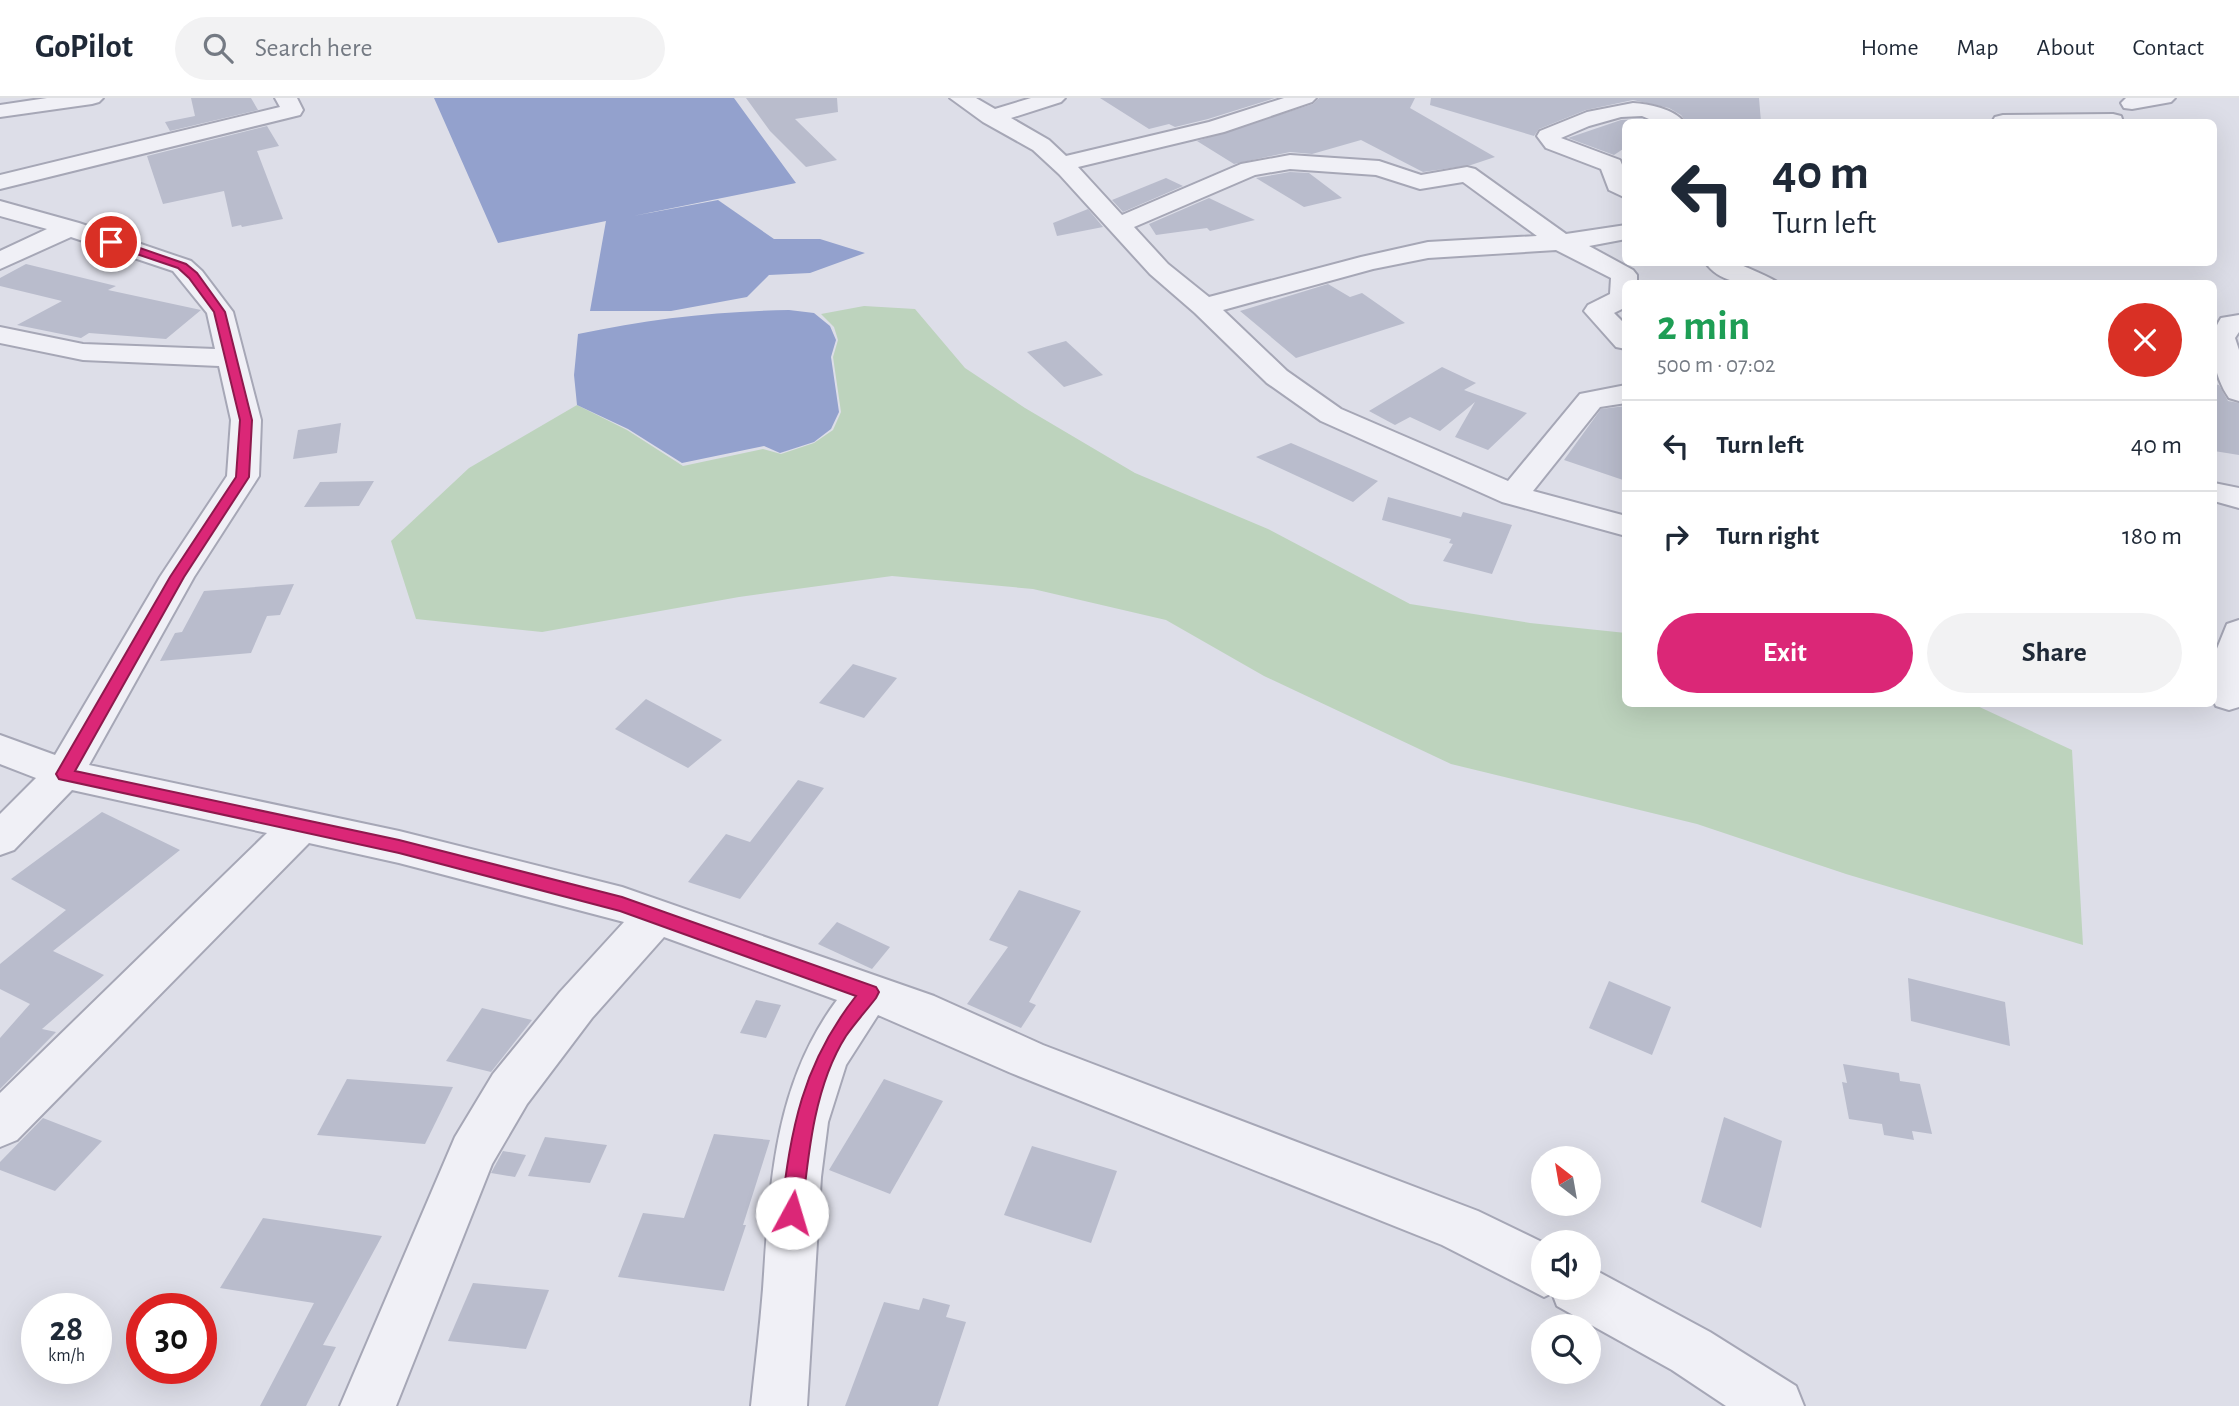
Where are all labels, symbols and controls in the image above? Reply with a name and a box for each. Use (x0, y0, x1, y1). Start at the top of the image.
search box (175, 17, 665, 80)
icon: search (199, 29, 237, 67)
text: GoPilot (35, 31, 133, 64)
text: Search here (255, 35, 372, 61)
text: Home (1861, 36, 1919, 60)
text: Map (1957, 36, 1999, 60)
text: About (2037, 36, 2094, 60)
text: Contact (2132, 36, 2204, 60)
icon: left (1657, 147, 1748, 238)
text: 40 m (1772, 149, 1869, 198)
text: Turn left (1772, 207, 1876, 239)
pin (81, 212, 141, 272)
icon: arrive (92, 223, 130, 261)
button: close (2108, 303, 2182, 377)
text: 2 min (1657, 305, 1750, 347)
text: 500 m · 07:02 (1657, 354, 1776, 377)
icon: left (1657, 427, 1695, 465)
text: Turn left (1716, 432, 1804, 458)
text: 40 m (2131, 432, 2182, 458)
icon: right (1657, 518, 1695, 556)
text: Turn right (1716, 523, 1819, 549)
text: 180 m (2122, 523, 2182, 549)
button: Exit (1657, 613, 1913, 693)
button: Share (1927, 613, 2182, 693)
north arrow (1531, 1146, 1601, 1216)
map controls (1531, 1146, 1601, 1384)
position arrow (755, 1176, 829, 1250)
button: sound (1531, 1230, 1601, 1300)
speed limit sign: 30 (126, 1293, 217, 1384)
text: 28 (50, 1312, 83, 1347)
button: search (1531, 1314, 1601, 1384)
text: km/h (48, 1347, 85, 1365)

